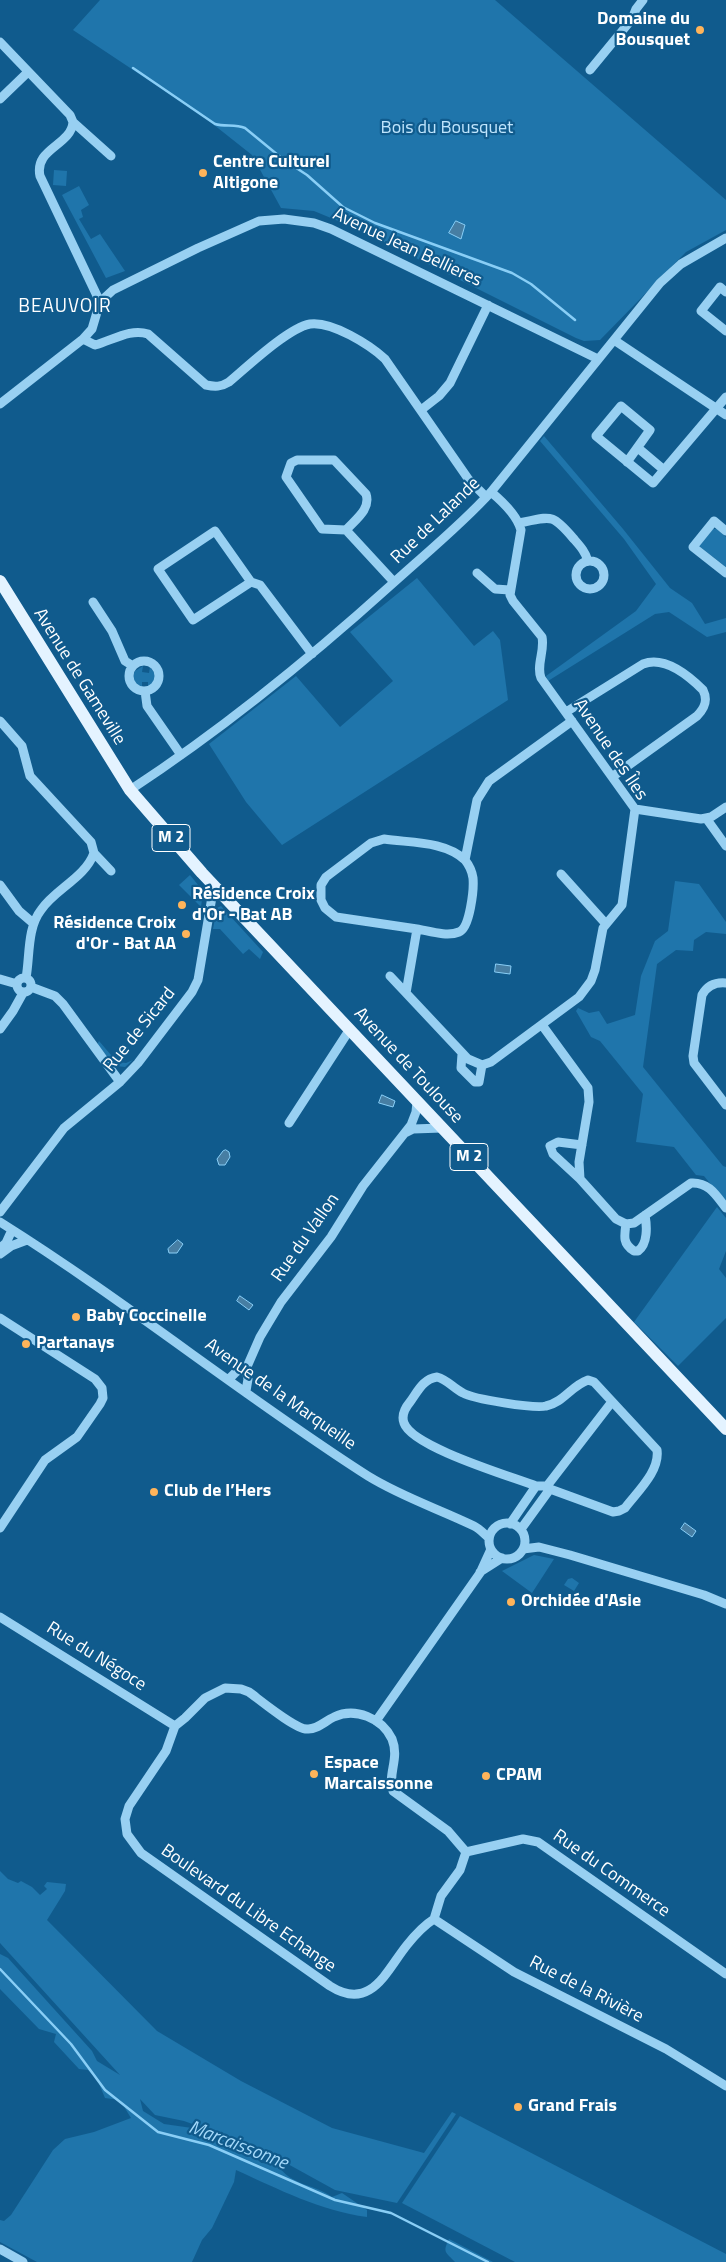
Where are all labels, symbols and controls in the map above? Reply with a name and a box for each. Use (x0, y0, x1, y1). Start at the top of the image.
place label: Domaine du Bousquet (597, 9, 690, 52)
marker: Domaine du Bousquet (694, 24, 706, 36)
park label: Bois du Bousquet (381, 118, 513, 140)
place label: Centre Culturel Altigone (213, 152, 330, 194)
marker: Centre Culturel Altigone (197, 167, 209, 179)
street label: Avenue Jean Bellieres (329, 204, 485, 292)
district label: BEAUVOIR (17, 296, 113, 318)
street label: Rue de Lalande (387, 473, 485, 569)
street label: Avenue de Gameville (28, 605, 130, 749)
street label: Avenue des Îles (568, 695, 652, 805)
road number: M 2 (152, 824, 190, 851)
place label: Résidence Croix d'Or - Bat AB (192, 884, 315, 926)
marker: Résidence Croix d'Or - Bat AB (176, 899, 188, 911)
place label: Résidence Croix d'Or - Bat AA (53, 913, 176, 956)
marker: Résidence Croix d'Or - Bat AA (180, 928, 192, 940)
street label: Rue de Sicard (99, 983, 181, 1077)
street label: Avenue de Toulouse (349, 1004, 467, 1128)
road number: M 2 (450, 1144, 488, 1170)
street label: Rue du Vallon (268, 1190, 344, 1286)
place label: Baby Coccinelle (86, 1306, 207, 1328)
marker: Baby Coccinelle (70, 1311, 82, 1323)
place label: Partanays (36, 1333, 115, 1355)
street label: Avenue de la Marqueille (200, 1335, 360, 1455)
marker: Partanays (20, 1338, 32, 1350)
place label: Club de l’Hers (164, 1481, 271, 1503)
marker: Club de l’Hers (148, 1486, 160, 1498)
place label: Orchidée d'Asie (521, 1591, 641, 1613)
marker: Orchidée d'Asie (505, 1596, 517, 1608)
street label: Rue du Négoce (42, 1618, 150, 1696)
place label: Espace Marcaissonne (324, 1753, 433, 1796)
place label: CPAM (496, 1765, 542, 1787)
marker: Espace Marcaissonne (308, 1768, 320, 1780)
marker: CPAM (480, 1770, 492, 1782)
street label: Rue du Commerce (548, 1826, 674, 1922)
street label: Boulevard du Libre Echange (156, 1840, 340, 1978)
street label: Rue de la Rivière (525, 1952, 647, 2028)
place label: Grand Frais (528, 2096, 617, 2118)
marker: Grand Frais (512, 2101, 524, 2113)
water label: Marcaissonne (185, 2117, 291, 2175)

